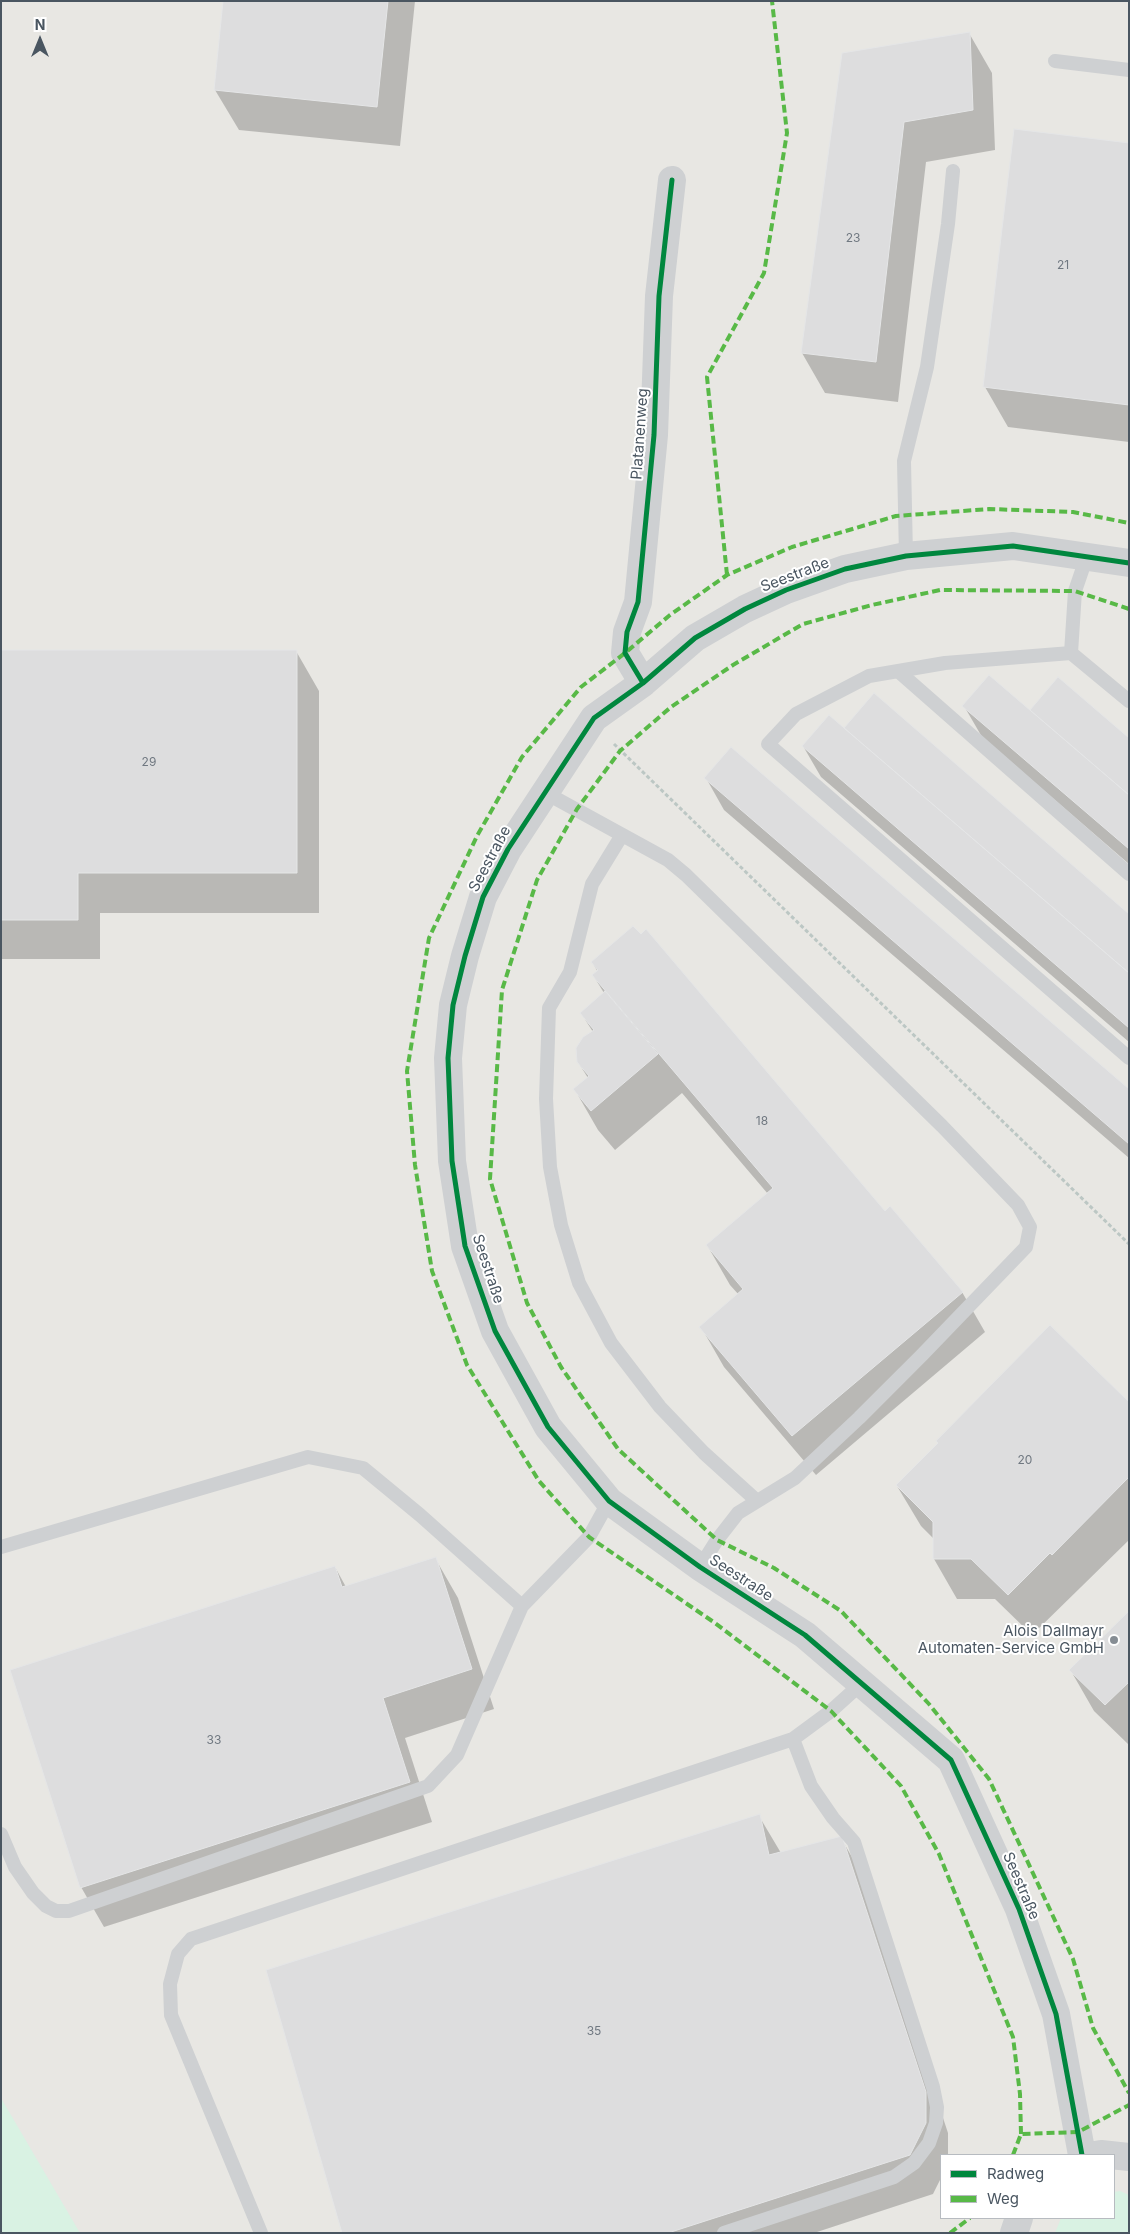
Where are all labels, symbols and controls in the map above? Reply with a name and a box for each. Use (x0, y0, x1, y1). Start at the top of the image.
north arrow (15, 15, 65, 65)
text: N (35, 16, 45, 33)
house number: 23 (846, 231, 860, 245)
house number: 21 (1057, 258, 1069, 272)
street label: Platanenweg (628, 388, 652, 480)
street label: Seestraße (758, 554, 832, 596)
house number: 29 (142, 755, 156, 769)
street label: Seestraße (465, 823, 515, 895)
house number: 18 (756, 1114, 768, 1128)
street label: Seestraße (468, 1232, 508, 1306)
house number: 20 (1018, 1453, 1032, 1467)
street label: Seestraße (706, 1551, 776, 1605)
place label: Alois Dallmayr Automaten-Service GmbH (918, 1622, 1104, 1657)
marker: Alois Dallmayr Automaten-Service GmbH (1108, 1634, 1120, 1646)
house number: 33 (207, 1733, 221, 1747)
street label: Seestraße (999, 1849, 1043, 1923)
house number: 35 (587, 2024, 601, 2038)
legend (940, 2154, 1115, 2219)
text: Radweg (987, 2164, 1044, 2183)
text: Weg (987, 2189, 1019, 2208)

